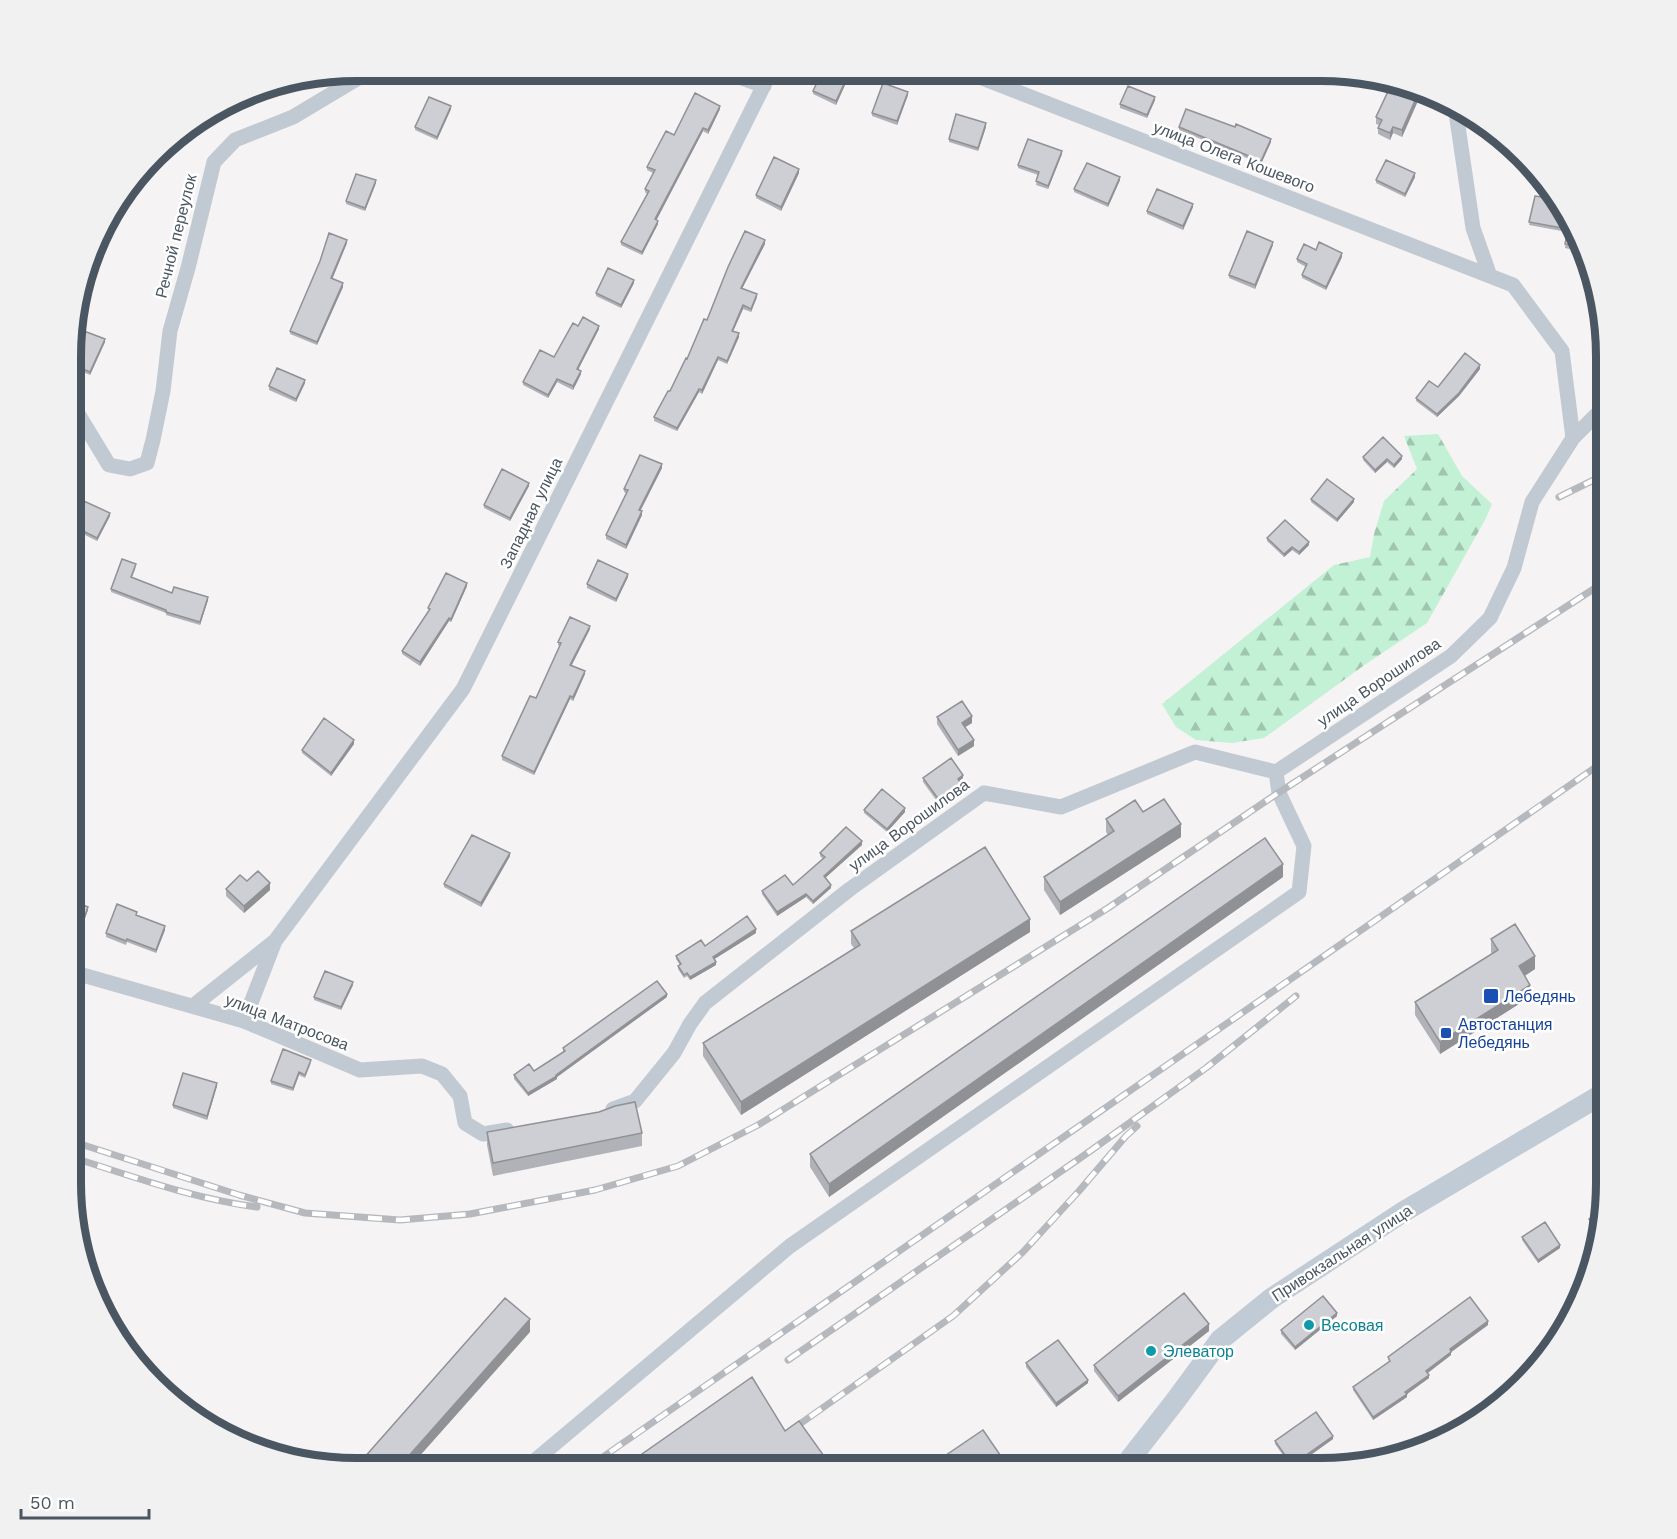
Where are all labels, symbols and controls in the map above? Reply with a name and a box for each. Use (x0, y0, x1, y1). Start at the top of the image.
street label: улица Олега Кошевого (1151, 117, 1317, 197)
street label: Речной переулок (151, 171, 201, 300)
street label: Западная улица (496, 454, 566, 572)
street label: улица Ворошилова (1314, 634, 1444, 730)
street label: улица Ворошилова (845, 775, 973, 875)
marker: Лебедянь (1482, 987, 1500, 1005)
place label: Лебедянь (1504, 987, 1576, 1006)
street label: улица Матросова (222, 990, 352, 1054)
place label: Автостанция Лебедянь (1458, 1015, 1553, 1052)
marker: Автостанция Лебедянь (1439, 1026, 1453, 1040)
street label: Привокзальная улица (1268, 1200, 1416, 1305)
place label: Весовая (1321, 1316, 1384, 1335)
marker: Весовая (1302, 1318, 1316, 1332)
place label: Элеватор (1163, 1342, 1234, 1361)
marker: Элеватор (1144, 1344, 1158, 1358)
scale bar (21, 1482, 148, 1520)
text: 50 m (30, 1492, 75, 1513)

